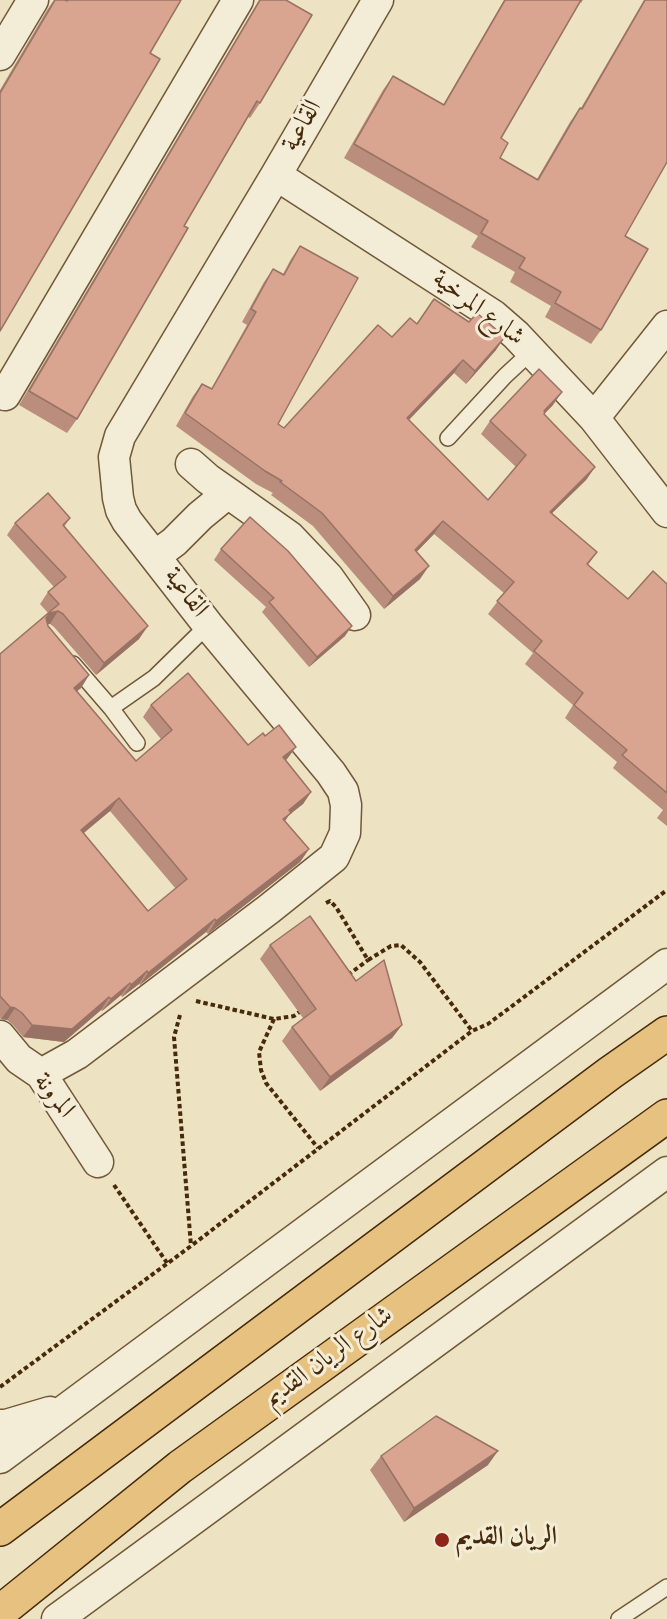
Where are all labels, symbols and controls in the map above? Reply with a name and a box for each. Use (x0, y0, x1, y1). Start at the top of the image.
street label: القاعية (277, 96, 331, 158)
street label: شارع المرخية (425, 265, 529, 355)
street label: القاعية (155, 563, 213, 625)
street label: المرونة (25, 1068, 79, 1126)
street label: شارع الريان القديم (259, 1302, 401, 1416)
place label: الريان القديم (456, 1524, 557, 1556)
marker: الريان القديم (433, 1531, 451, 1549)

